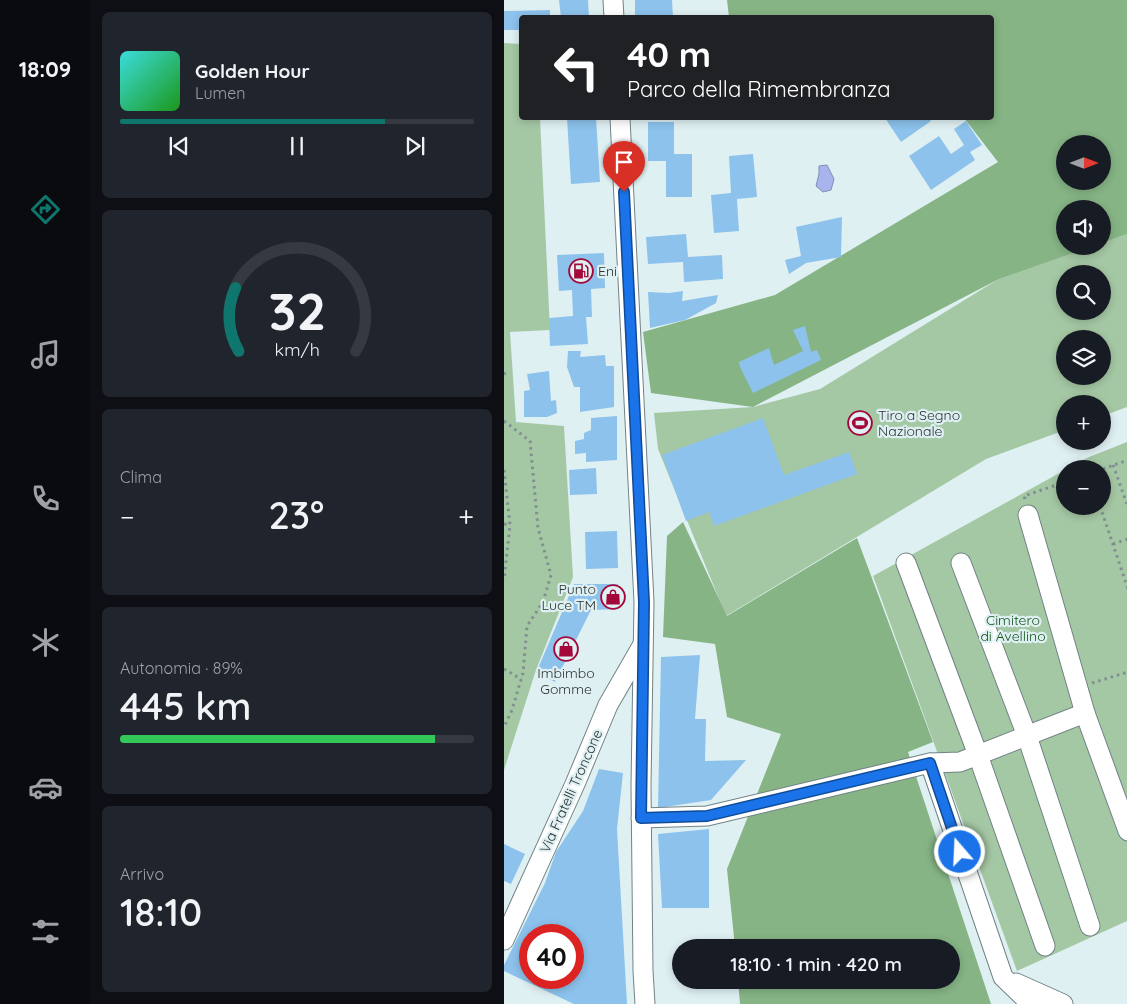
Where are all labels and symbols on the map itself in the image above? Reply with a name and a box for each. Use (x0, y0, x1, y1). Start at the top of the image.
north arrow (1056, 135, 1112, 190)
pin (603, 141, 645, 192)
fuel station icon: Eni (568, 258, 594, 284)
place label: Eni (598, 262, 617, 280)
place label: Tiro a Segno Nazionale (878, 406, 960, 440)
sports icon: Tiro a Segno Nazionale (847, 410, 873, 436)
place label: Punto Luce TM (542, 580, 596, 614)
shop icon: Punto Luce TM (600, 584, 626, 610)
park label: Cimitero di Avellino (980, 611, 1046, 645)
shop icon: Imbimbo Gomme (553, 636, 579, 662)
place label: Imbimbo Gomme (537, 664, 595, 698)
street label: Via Fratelli Troncone (536, 727, 606, 855)
position arrow (933, 825, 985, 877)
speed limit sign: 40 (519, 924, 584, 989)

